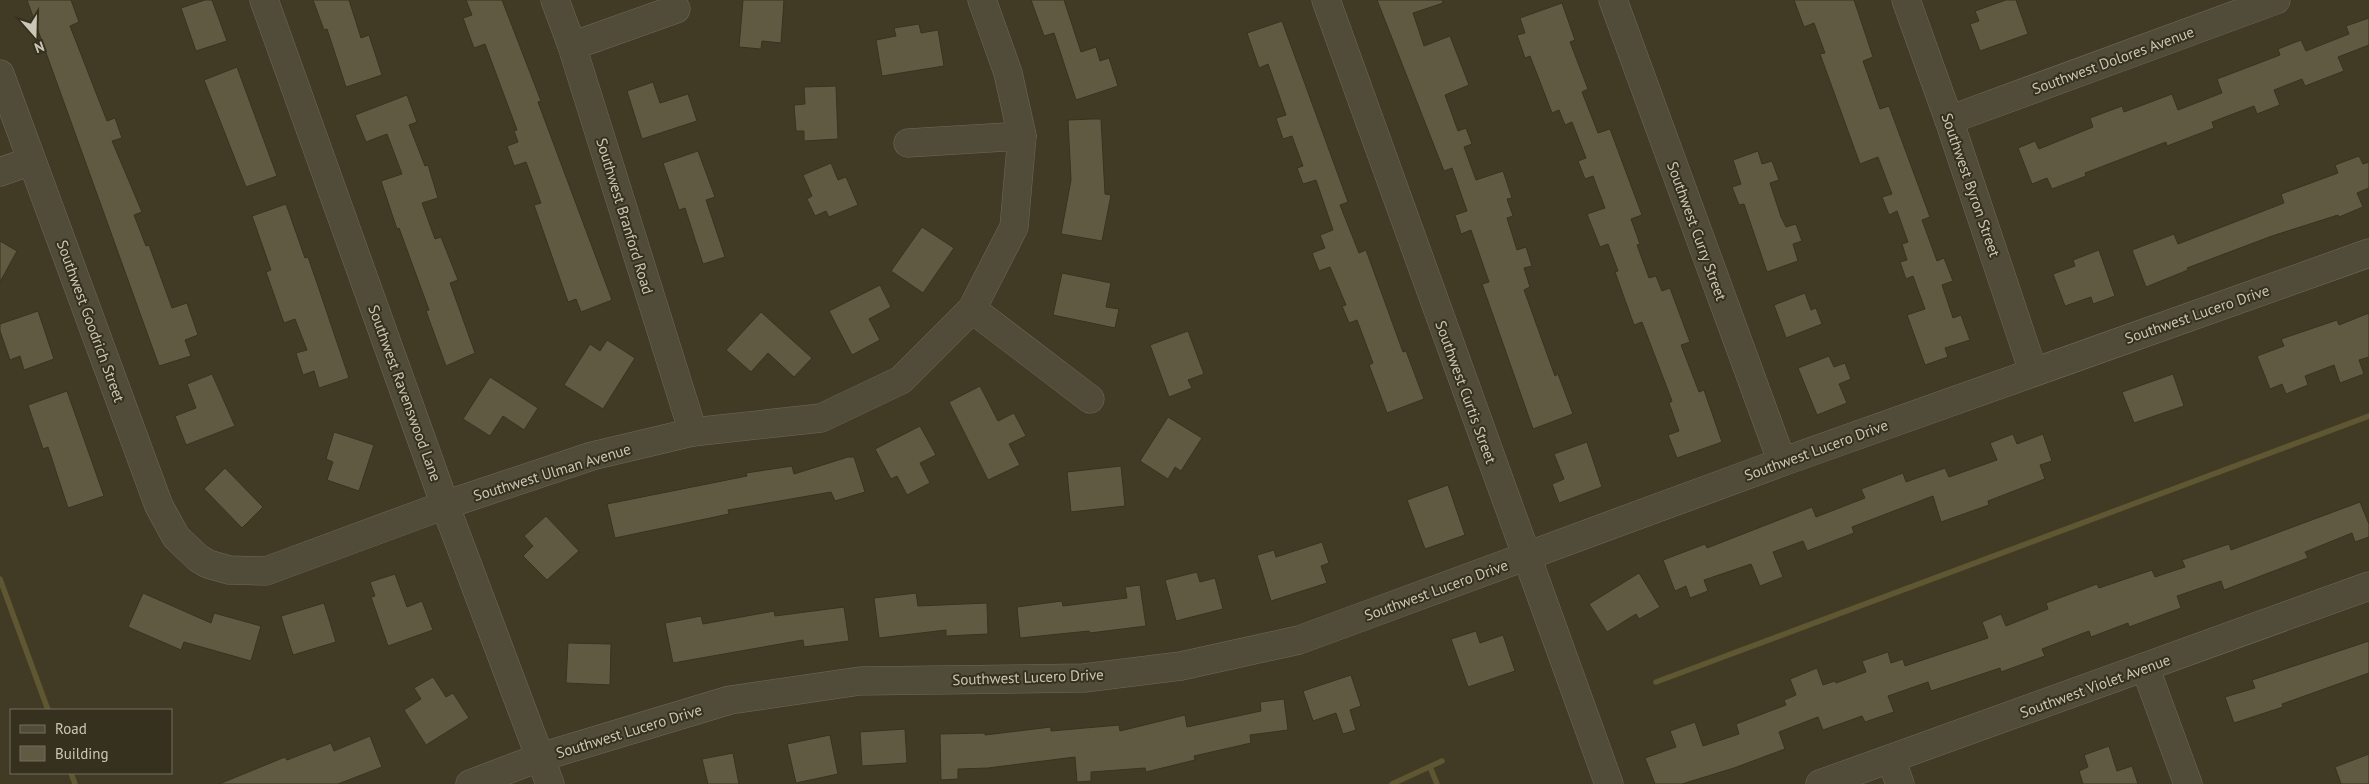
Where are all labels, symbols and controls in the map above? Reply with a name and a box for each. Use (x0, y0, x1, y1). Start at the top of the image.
north arrow (10, 10, 60, 60)
street label: Southwest Dolores Avenue (2029, 22, 2197, 98)
text: N (32, 37, 47, 57)
street label: Southwest Byron Street (1937, 111, 2005, 259)
street label: Southwest Branford Road (592, 136, 658, 296)
street label: Southwest Curry Street (1663, 159, 1731, 303)
street label: Southwest Goodrich Street (53, 237, 129, 405)
street label: Southwest Lucero Drive (2122, 280, 2272, 348)
street label: Southwest Ravenswood Lane (364, 302, 446, 484)
street label: Southwest Curtis Street (1431, 318, 1501, 466)
street label: Southwest Lucero Drive (1742, 415, 1890, 485)
street label: Southwest Ulman Avenue (471, 439, 633, 505)
street label: Southwest Lucero Drive (1362, 555, 1510, 625)
street label: Southwest Violet Avenue (2017, 650, 2173, 722)
street label: Southwest Lucero Drive (952, 665, 1104, 689)
street label: Southwest Lucero Drive (554, 700, 704, 762)
legend (10, 709, 172, 774)
text: Road (55, 719, 87, 738)
text: Building (55, 744, 109, 763)

